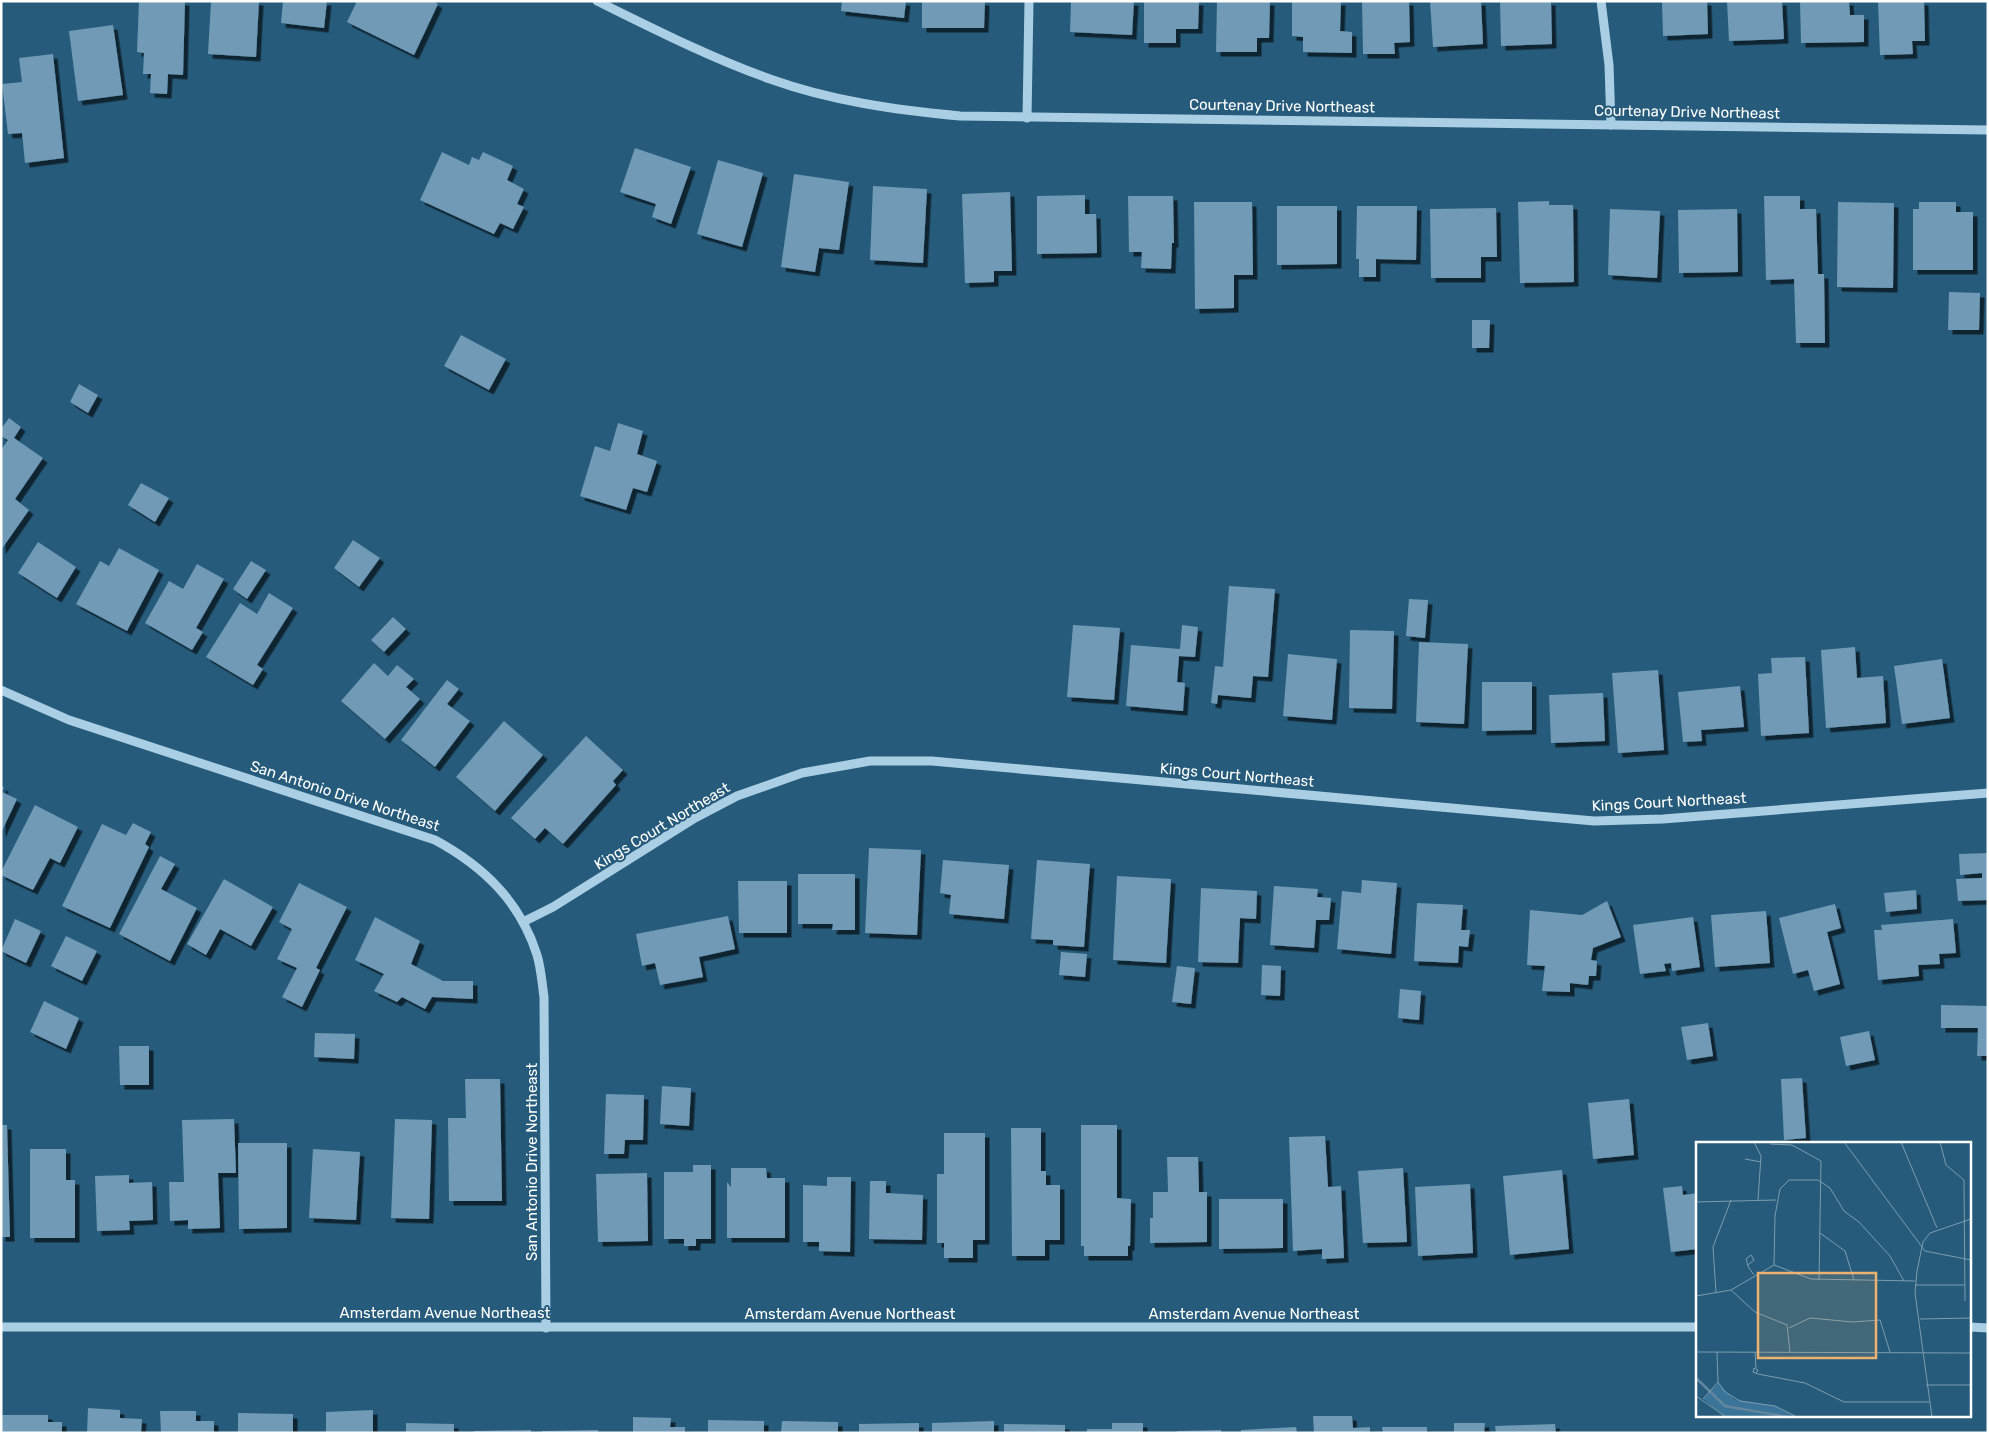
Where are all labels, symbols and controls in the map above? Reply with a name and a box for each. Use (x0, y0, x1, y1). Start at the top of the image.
street label: Courtenay Drive Northeast (1189, 95, 1375, 117)
street label: Courtenay Drive Northeast (1594, 101, 1780, 123)
street label: San Antonio Drive Northeast (248, 757, 442, 835)
street label: Kings Court Northeast (1159, 759, 1315, 791)
street label: Kings Court Northeast (591, 778, 733, 874)
street label: Kings Court Northeast (1591, 789, 1747, 815)
street label: San Antonio Drive Northeast (523, 1063, 541, 1261)
inset map (1696, 1142, 1972, 1416)
street label: Amsterdam Avenue Northeast (340, 1304, 551, 1322)
street label: Amsterdam Avenue Northeast (745, 1305, 956, 1323)
street label: Amsterdam Avenue Northeast (1149, 1305, 1360, 1323)

